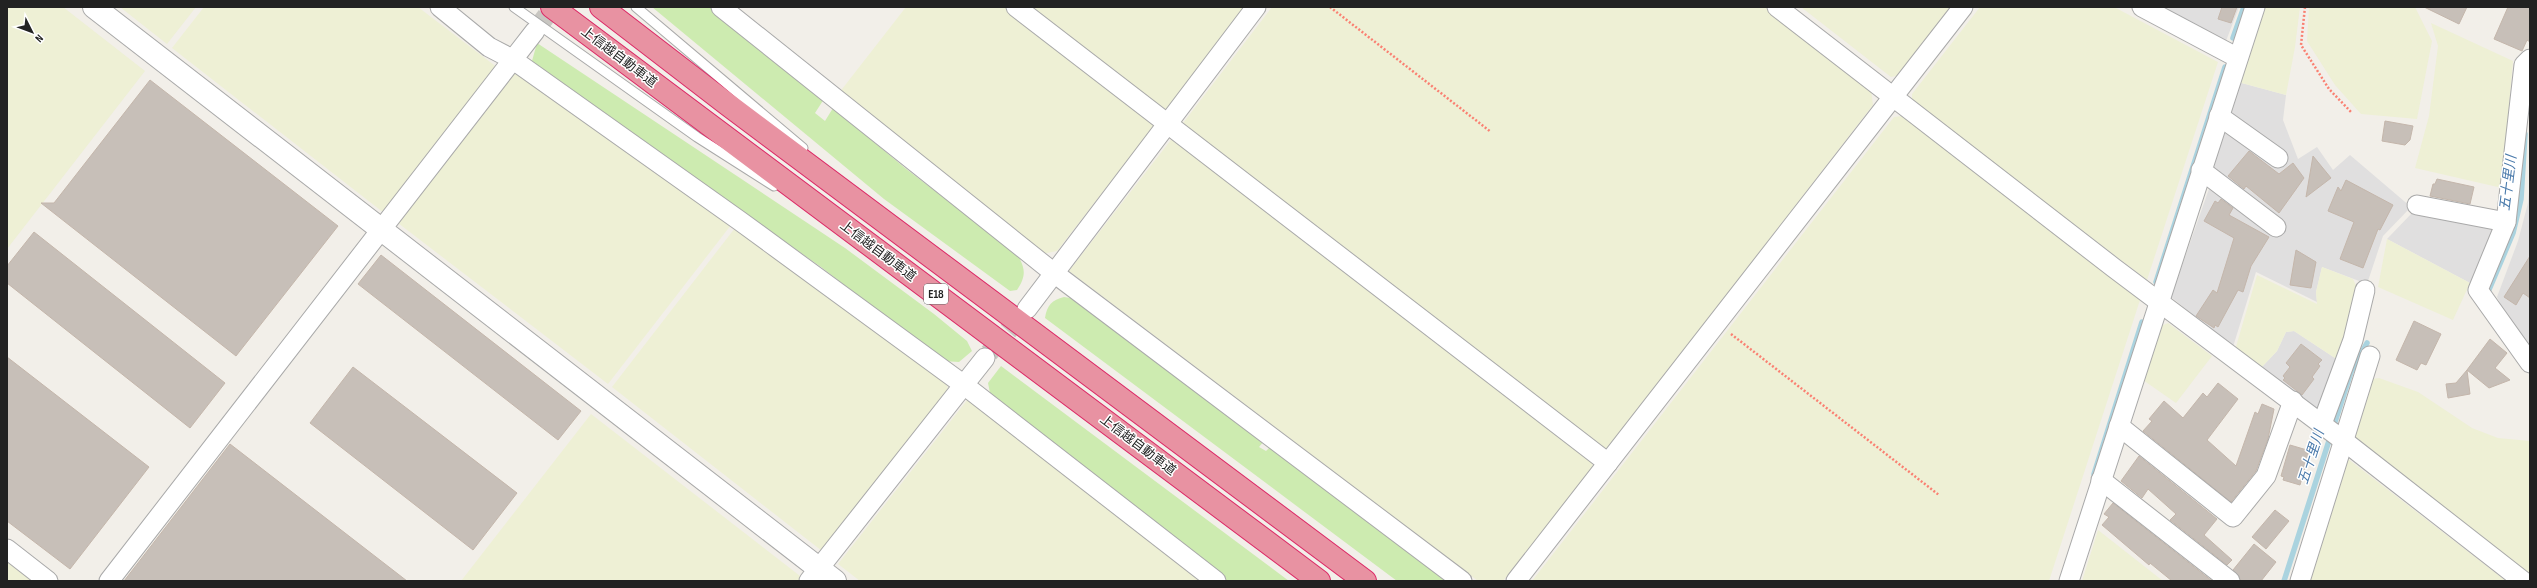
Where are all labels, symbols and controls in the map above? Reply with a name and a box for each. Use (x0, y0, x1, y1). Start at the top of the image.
north arrow (12, 12, 52, 52)
street label: 上信越自動車道 (578, 23, 660, 91)
text: N (32, 32, 46, 45)
water label: 五十里川 (2496, 152, 2520, 212)
street label: 上信越自動車道 (837, 217, 919, 285)
road number: E18 (924, 284, 948, 304)
street label: 上信越自動車道 (1097, 411, 1179, 479)
water label: 五十里川 (2294, 426, 2328, 486)

